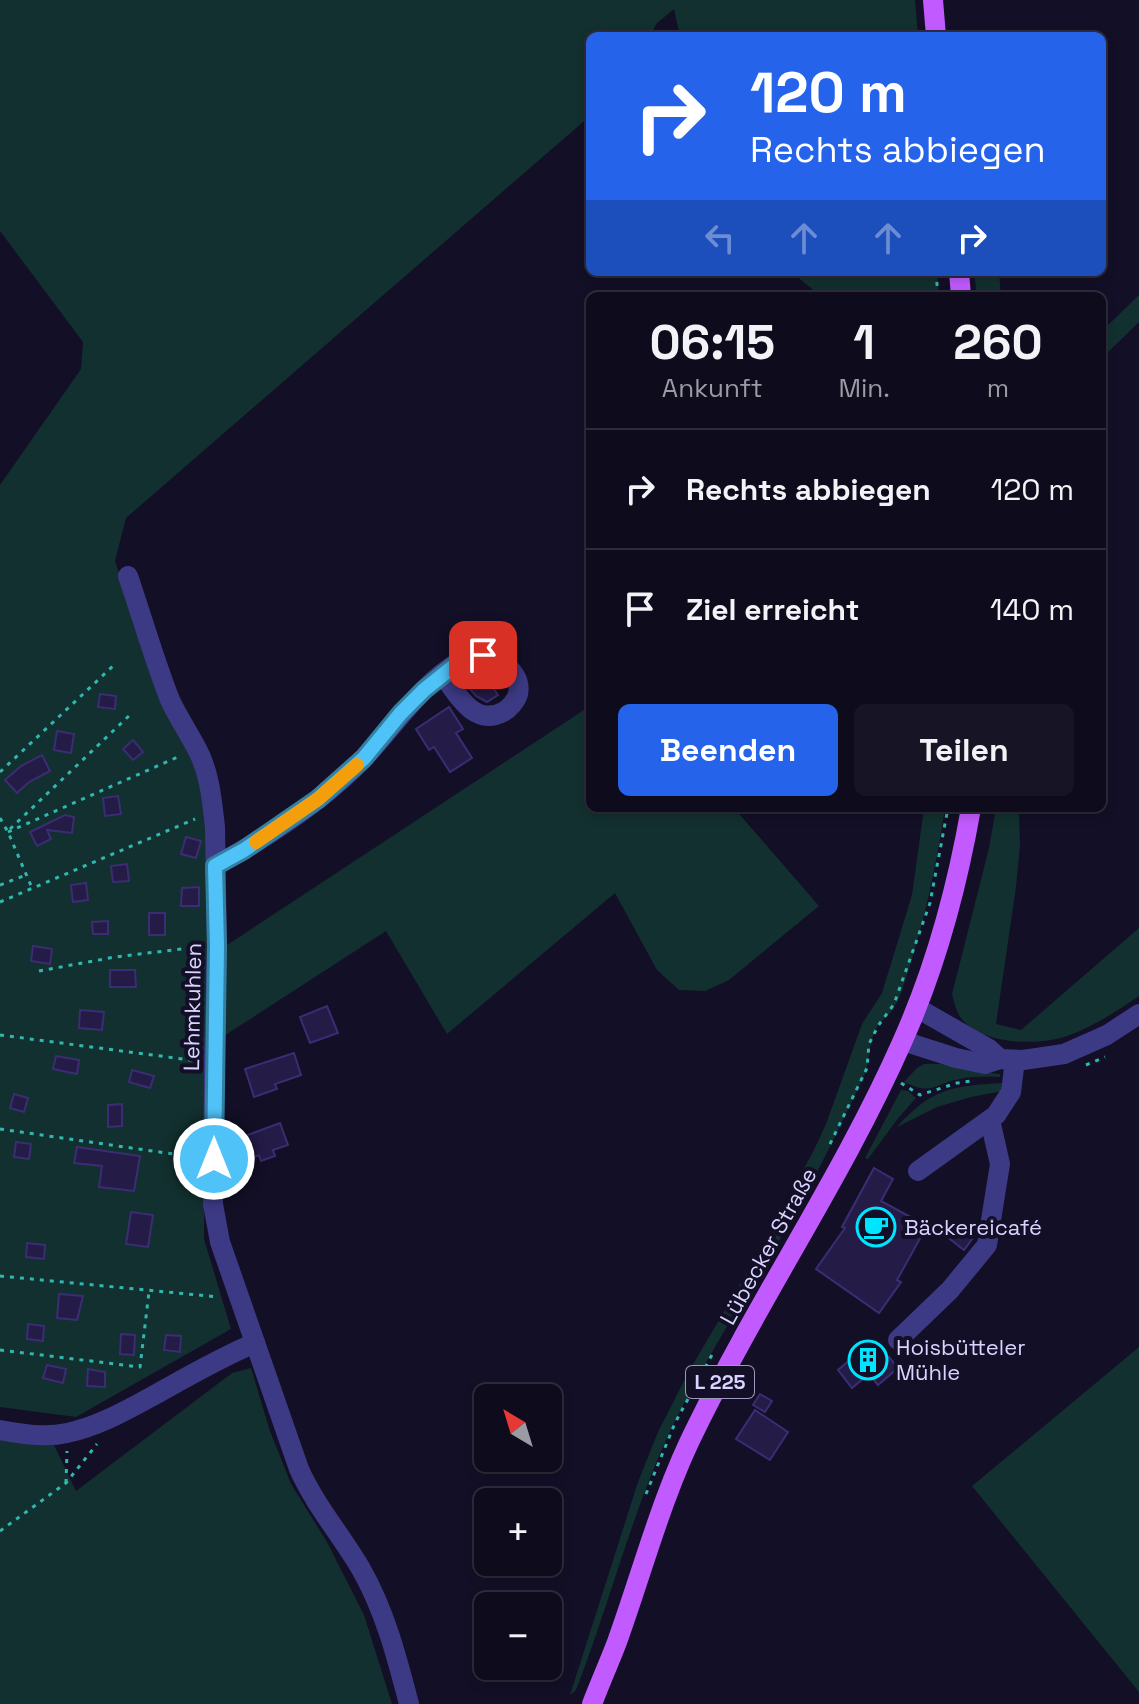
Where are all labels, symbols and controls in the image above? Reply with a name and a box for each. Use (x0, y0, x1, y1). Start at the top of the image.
text: 120 m (750, 57, 907, 128)
icon: right (618, 64, 722, 168)
text: Rechts abbiegen (750, 127, 1046, 173)
icon: left (698, 216, 742, 260)
icon: ahead (782, 216, 826, 260)
icon: ahead (866, 216, 910, 260)
icon: right (950, 216, 994, 260)
text: 06:15 (649, 312, 775, 373)
text: 1 (853, 312, 875, 373)
text: 260 (953, 312, 1043, 373)
text: Ankunft (662, 371, 763, 405)
text: Min. (838, 371, 890, 405)
text: m (987, 371, 1009, 405)
icon: right (618, 467, 662, 511)
text: Rechts abbiegen (686, 470, 931, 509)
text: 120 m (991, 470, 1074, 509)
icon: arrive (618, 587, 662, 631)
text: Ziel erreicht (686, 590, 859, 629)
text: 140 m (990, 590, 1074, 629)
pin (449, 621, 517, 689)
icon: arrive (461, 633, 505, 677)
button: Beenden (618, 704, 838, 796)
button: Teilen (854, 704, 1074, 796)
street label: Lehmkuhlen (177, 943, 207, 1071)
position arrow (172, 1117, 256, 1201)
street label: Lübecker Straße (713, 1163, 823, 1329)
cafe icon: Bäckereicafé (855, 1206, 897, 1248)
place label: Bäckereicafé (904, 1213, 1042, 1241)
place label: Hoisbütteler Mühle (896, 1333, 1026, 1386)
building icon: Hoisbütteler Mühle (847, 1339, 889, 1381)
road number: L 225 (686, 1366, 754, 1398)
north arrow (474, 1384, 562, 1472)
map controls (474, 1384, 562, 1680)
button: + (474, 1488, 562, 1576)
button: − (474, 1592, 562, 1680)

